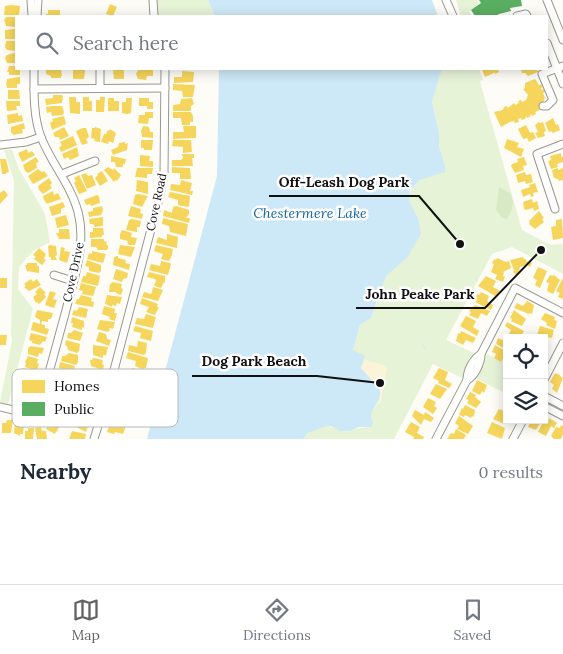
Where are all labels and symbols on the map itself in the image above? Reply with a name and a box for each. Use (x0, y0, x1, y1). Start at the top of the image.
callout: Off-Leash Dog Park (269, 167, 419, 196)
street label: Cove Road (143, 172, 169, 232)
text: Off-Leash Dog Park (279, 173, 410, 191)
water label: Chestermere Lake (253, 204, 367, 222)
street label: Cove Drive (59, 240, 87, 303)
callout: John Peake Park (356, 279, 485, 308)
text: John Peake Park (366, 285, 475, 303)
callout: Dog Park Beach (192, 347, 317, 376)
text: Dog Park Beach (202, 352, 307, 370)
legend (12, 369, 178, 427)
text: Homes (54, 377, 99, 395)
text: Public (54, 400, 94, 418)

